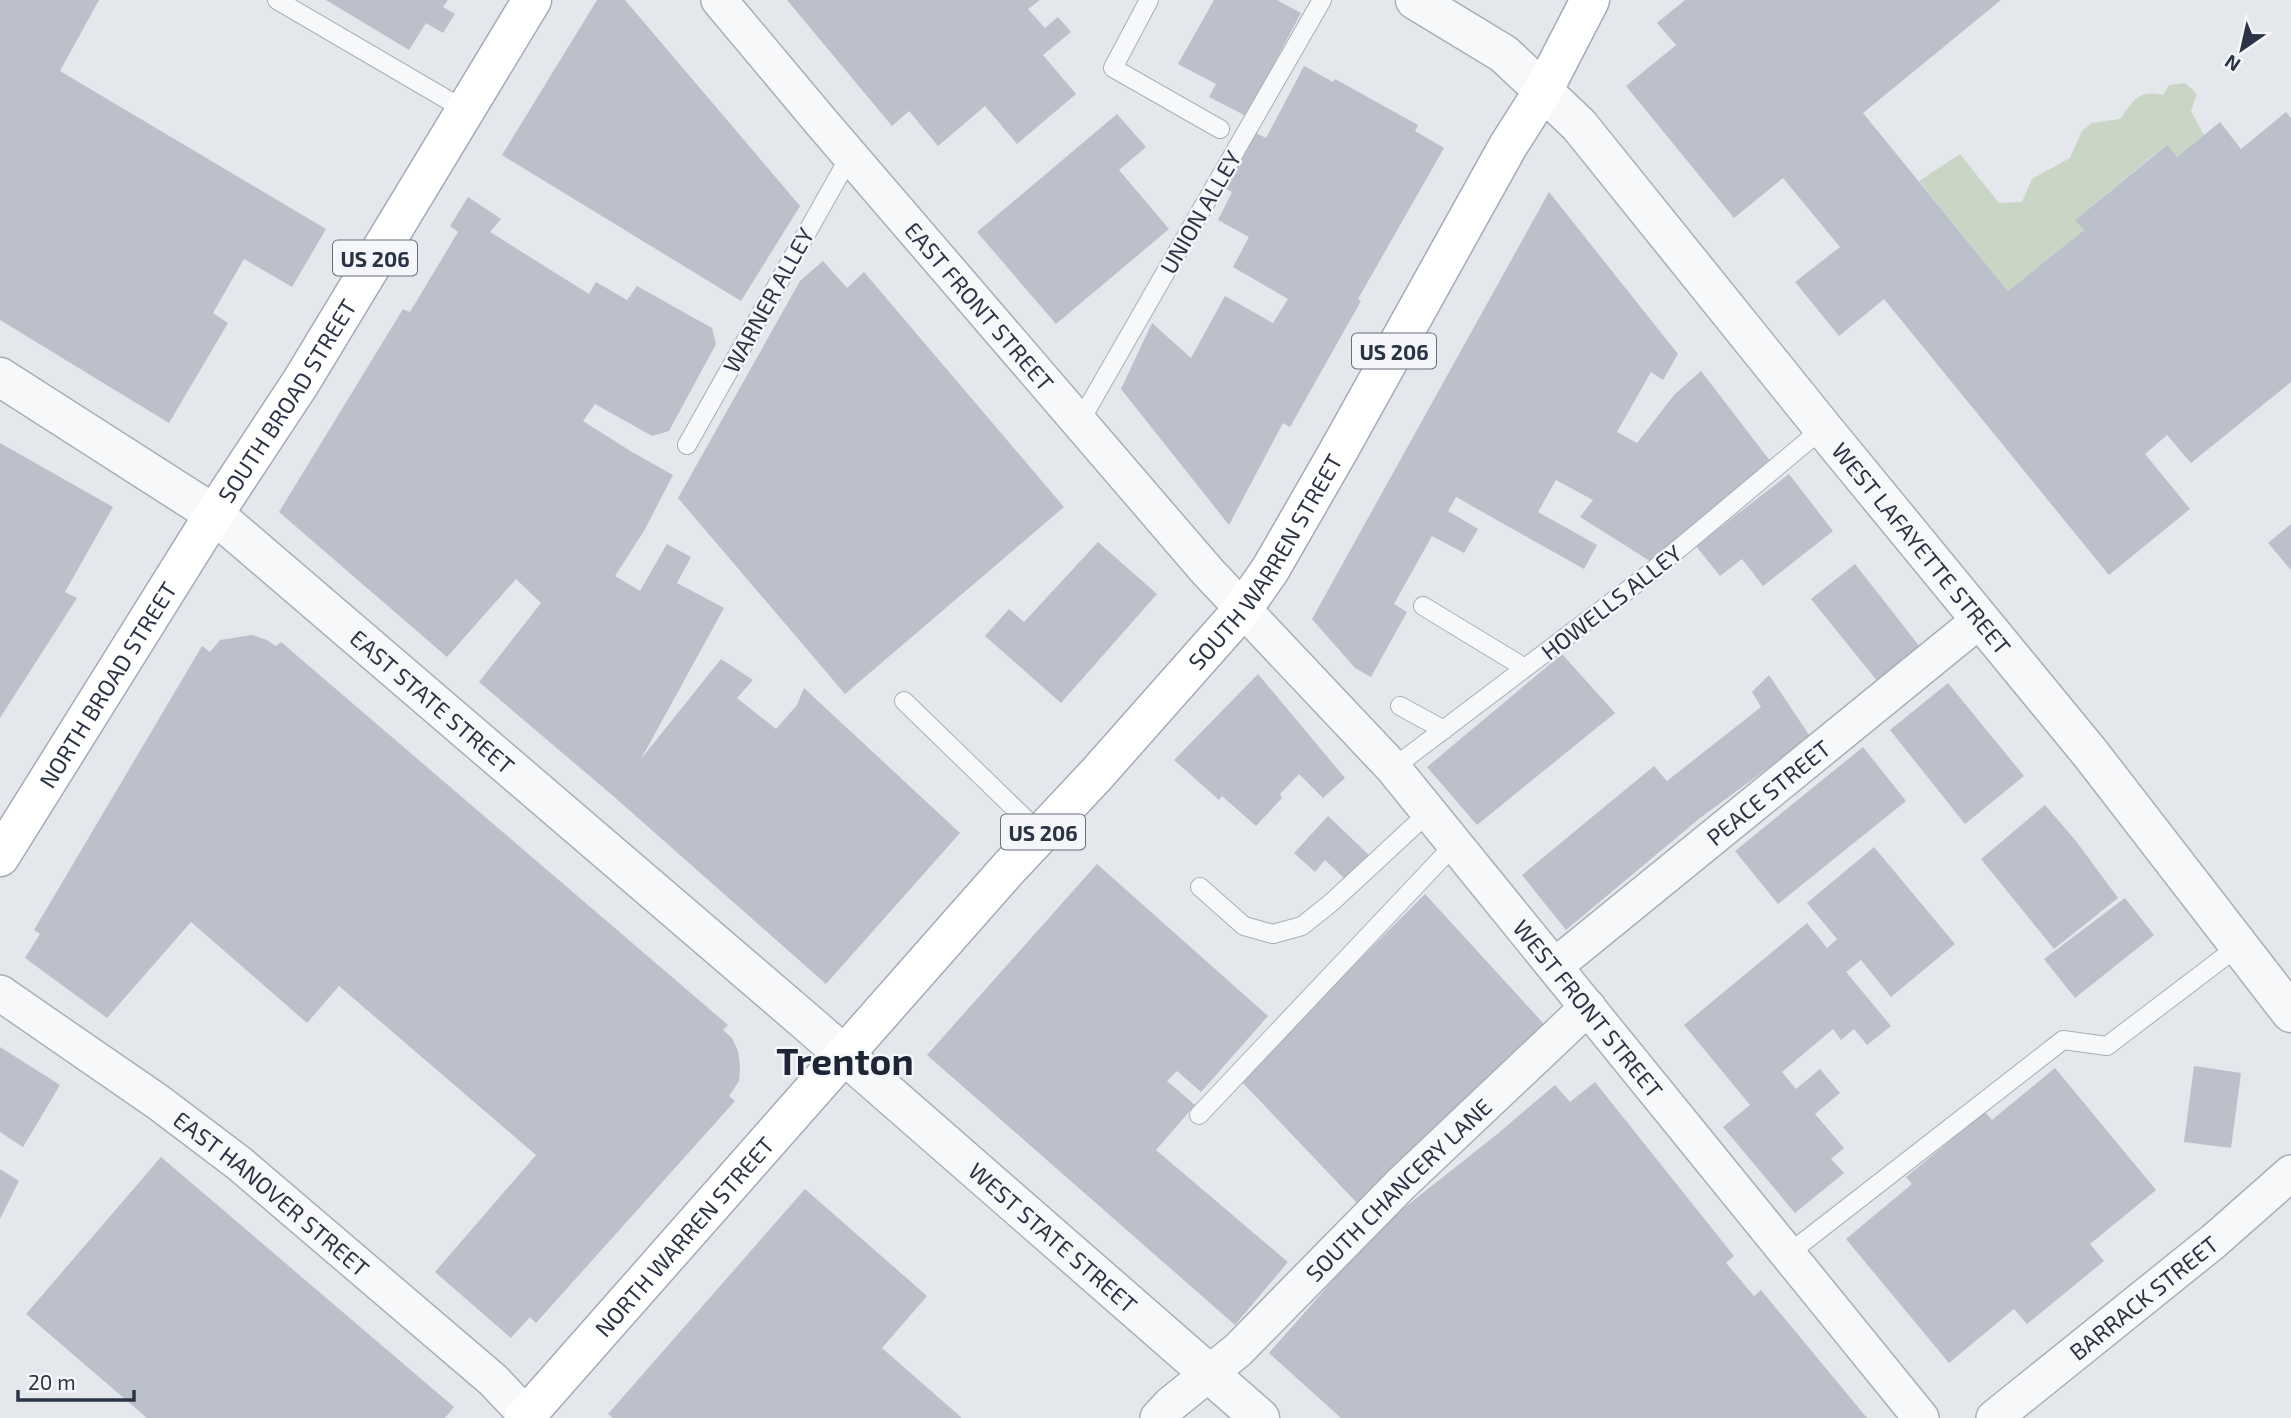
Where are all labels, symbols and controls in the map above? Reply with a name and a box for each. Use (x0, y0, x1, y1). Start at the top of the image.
north arrow (2207, 14, 2277, 84)
text: N (2220, 50, 2244, 77)
street label: UNION ALLEY (1153, 145, 1247, 279)
street label: EAST FRONT STREET (899, 216, 1060, 396)
street label: WARNER ALLEY (717, 223, 819, 377)
road number: US 206 (333, 240, 417, 276)
street label: SOUTH BROAD STREET (212, 294, 362, 508)
road number: US 206 (1352, 334, 1436, 368)
street label: WEST LAFAYETTE STREET (1826, 436, 2017, 660)
street label: SOUTH WARREN STREET (1182, 449, 1348, 675)
street label: HOWELLS ALLEY (1535, 538, 1687, 666)
street label: NORTH BROAD STREET (33, 577, 182, 793)
street label: EAST STATE STREET (345, 623, 520, 779)
street label: PEACE STREET (1701, 734, 1836, 851)
road number: US 206 (1001, 814, 1085, 850)
street label: WEST FRONT STREET (1508, 914, 1669, 1103)
district label: Trenton (776, 1038, 914, 1082)
street label: SOUTH CHANCERY LANE (1300, 1092, 1497, 1287)
street label: EAST HANOVER STREET (168, 1105, 375, 1282)
street label: NORTH WARREN STREET (589, 1131, 780, 1342)
street label: WEST STATE STREET (963, 1156, 1143, 1318)
street label: BARRACK STREET (2064, 1230, 2223, 1366)
scale bar (18, 1358, 133, 1402)
text: 20 m (28, 1369, 76, 1394)

